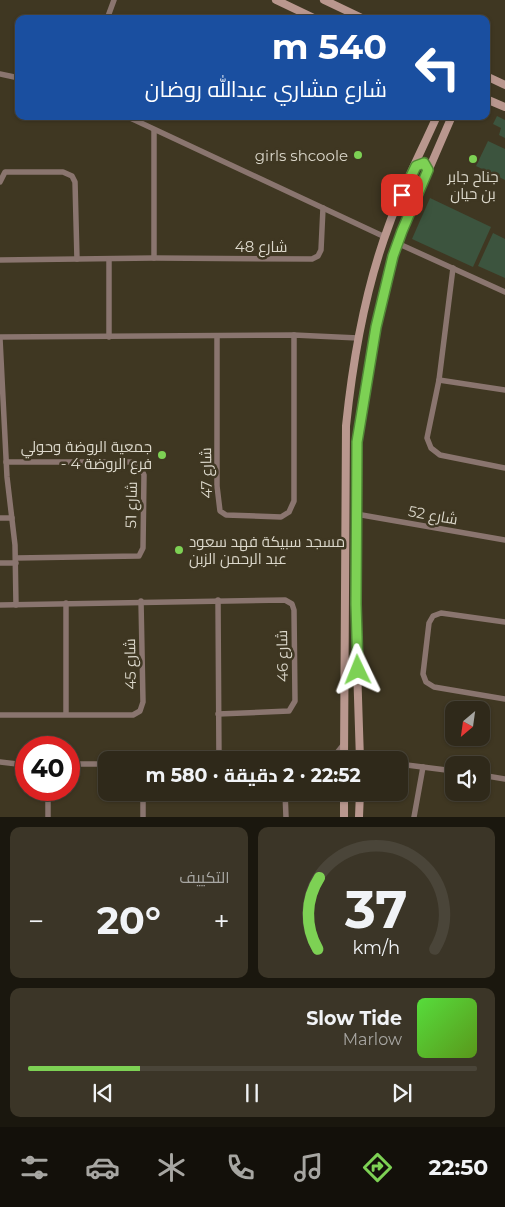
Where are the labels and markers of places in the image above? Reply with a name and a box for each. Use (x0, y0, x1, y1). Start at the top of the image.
place label: girls shcoole (255, 146, 348, 165)
marker: girls shcoole (352, 149, 364, 161)
marker: جناح جابر بن حيان (467, 153, 479, 165)
place label: جناح جابر بن حيان (446, 167, 499, 204)
pin (381, 174, 423, 216)
place label: جمعية الروضة وحولي - فرع الروضة 4 (21, 437, 152, 475)
marker: جمعية الروضة وحولي - فرع الروضة 4 (156, 449, 168, 461)
place label: مسجد سبيكة فهد سعود عبد الرحمن الزبن (189, 532, 345, 569)
marker: مسجد سبيكة فهد سعود عبد الرحمن الزبن (173, 544, 185, 556)

